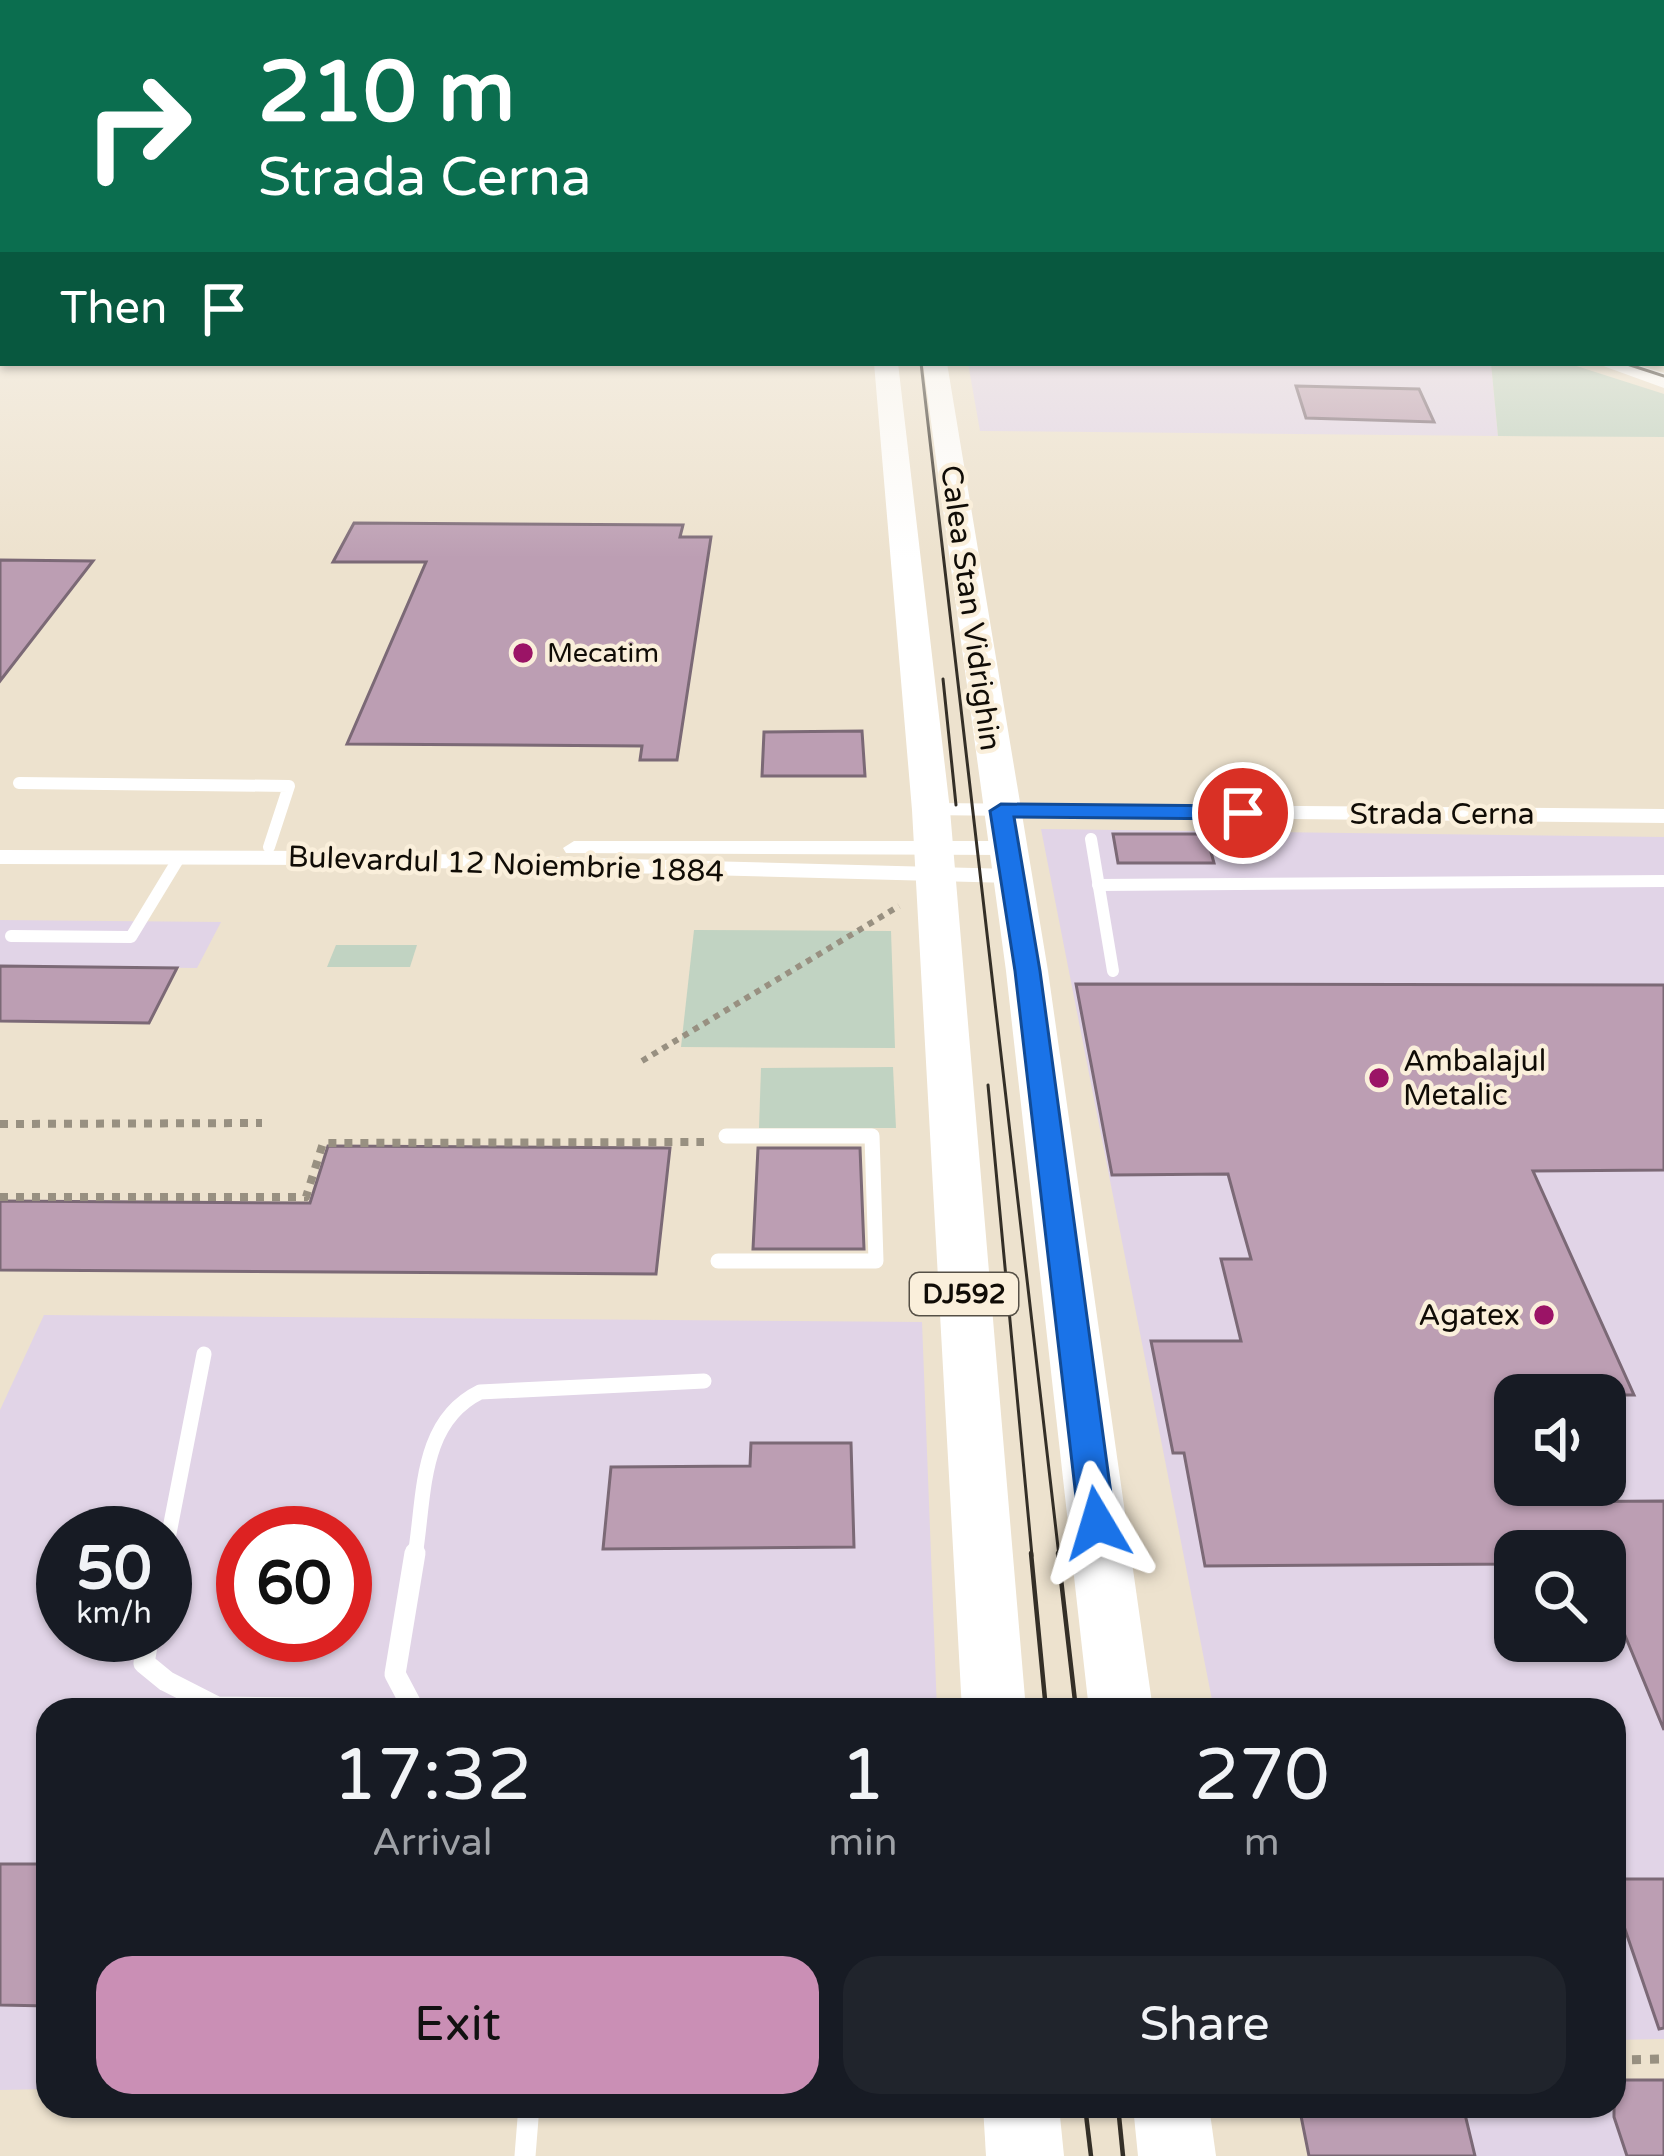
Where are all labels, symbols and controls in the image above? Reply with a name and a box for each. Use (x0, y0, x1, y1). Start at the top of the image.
text: 210 m (258, 43, 515, 144)
icon: right (60, 48, 216, 204)
text: Strada Cerna (258, 145, 591, 210)
icon: arrive (191, 276, 257, 342)
text: Then (60, 282, 167, 336)
street label: Calea Stan Vidrighin (932, 463, 1009, 753)
place label: Mecatim (547, 637, 659, 670)
marker: Mecatim (510, 640, 536, 666)
pin (1192, 762, 1294, 864)
icon: arrive (1210, 780, 1276, 846)
street label: Strada Cerna (1349, 796, 1535, 833)
street label: Bulevardul 12 Noiembrie 1884 (287, 838, 725, 891)
place label: Ambalajul Metalic (1403, 1043, 1546, 1114)
marker: Ambalajul Metalic (1366, 1065, 1392, 1091)
road number: DJ592 (910, 1273, 1018, 1315)
place label: Agatex (1418, 1297, 1520, 1334)
marker: Agatex (1531, 1302, 1557, 1328)
map controls (1494, 1374, 1626, 1662)
button: sound (1494, 1374, 1626, 1506)
position arrow (1034, 1460, 1160, 1586)
speed limit sign: 60 (216, 1506, 372, 1662)
button: search (1494, 1530, 1626, 1662)
text: 50 (76, 1533, 152, 1605)
text: km/h (76, 1595, 152, 1632)
text: 17:32 (332, 1733, 532, 1820)
text: 1 (840, 1733, 886, 1820)
text: 270 (1194, 1733, 1330, 1820)
text: Arrival (372, 1819, 492, 1866)
text: min (828, 1819, 898, 1866)
text: m (1244, 1819, 1280, 1866)
button: Exit (96, 1956, 819, 2094)
button: Share (843, 1956, 1566, 2094)

